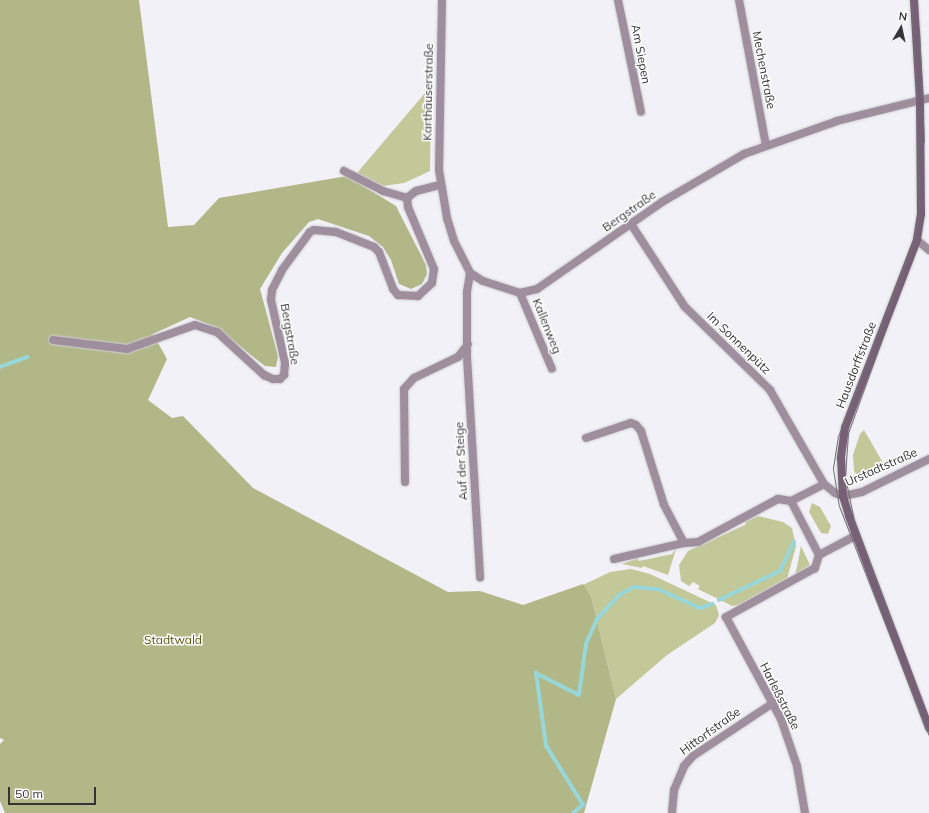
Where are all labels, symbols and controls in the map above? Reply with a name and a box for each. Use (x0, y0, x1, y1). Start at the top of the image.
north arrow (881, 8, 921, 48)
text: N (898, 9, 908, 24)
street label: Am Siepen (628, 23, 654, 85)
street label: Mechenstraße (749, 30, 779, 110)
street label: Karthäuserstraße (420, 43, 436, 141)
street label: Bergstraße (600, 187, 658, 235)
street label: Kallenweg (529, 296, 565, 356)
street label: Bergstraße (278, 302, 302, 366)
street label: Im Sonnenpütz (704, 309, 774, 377)
street label: Hausdorffstraße (833, 320, 879, 410)
street label: Auf der Steige (452, 421, 470, 501)
street label: Urstadtstraße (843, 445, 919, 489)
park label: Stadtwald (144, 633, 202, 647)
street label: Harleßstraße (757, 660, 803, 732)
street label: Hittorfstraße (677, 704, 743, 758)
scale bar (10, 779, 98, 805)
text: 50 m (15, 786, 43, 801)

